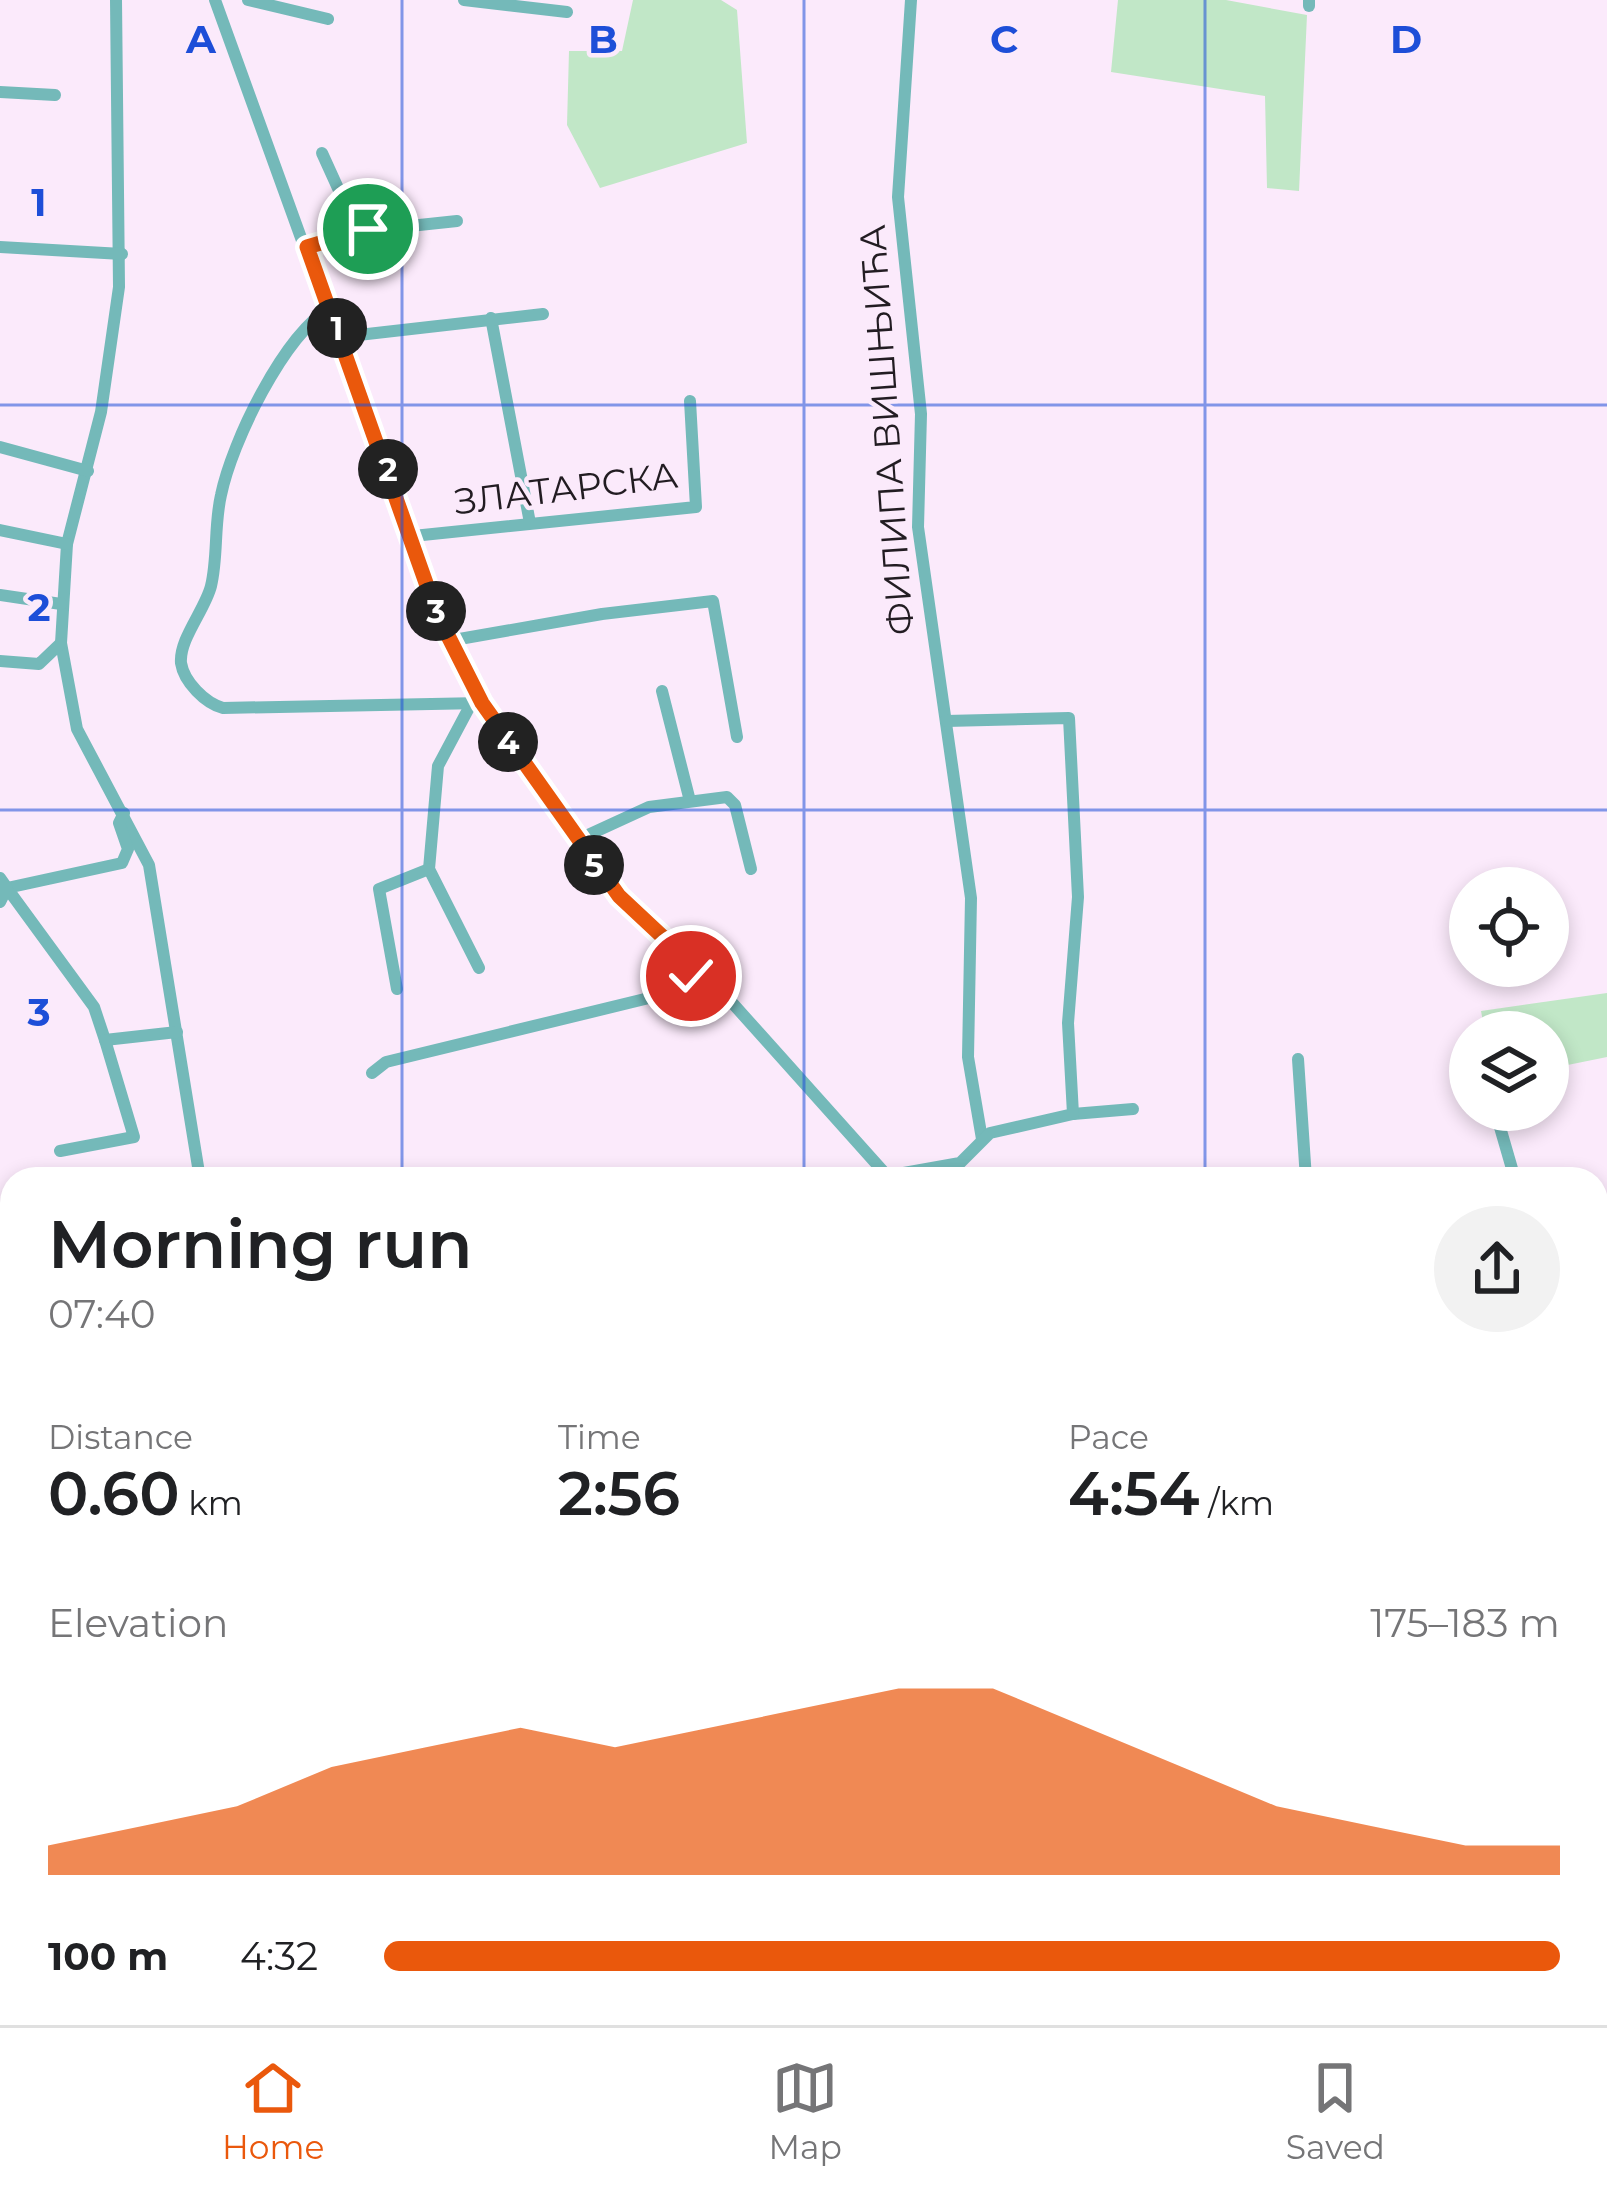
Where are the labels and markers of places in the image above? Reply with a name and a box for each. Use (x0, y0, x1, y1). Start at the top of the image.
pin (317, 178, 419, 280)
pin: 1 (307, 298, 367, 358)
pin: 2 (358, 439, 418, 499)
pin: 3 (406, 581, 466, 641)
pin: 4 (478, 712, 538, 772)
pin: 5 (564, 835, 624, 895)
pin (640, 925, 742, 1027)

